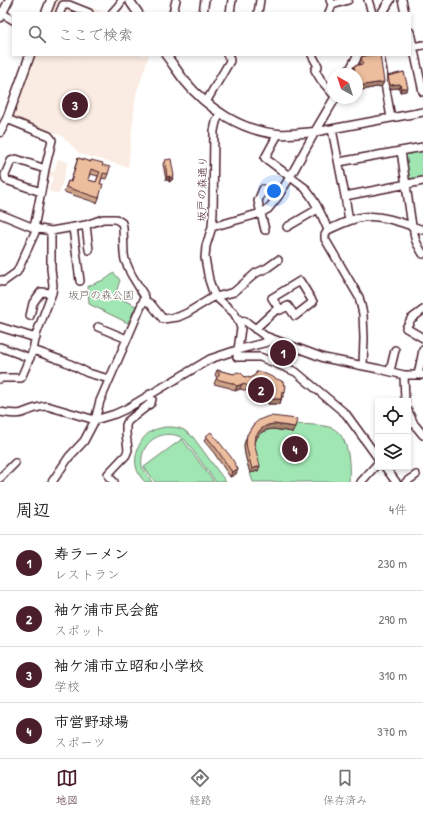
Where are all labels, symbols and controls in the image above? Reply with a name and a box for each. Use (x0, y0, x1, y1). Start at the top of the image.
search box (12, 12, 411, 56)
icon: search (26, 23, 48, 45)
text: ここで検索 (58, 24, 133, 45)
north arrow (327, 68, 363, 104)
pin: 3 (62, 90, 88, 120)
street label: 坂戸の森通り (194, 156, 210, 222)
your location (264, 181, 284, 201)
park label: 坂戸の森公園 (68, 288, 134, 302)
pin: 1 (270, 338, 296, 368)
pin: 2 (248, 375, 274, 405)
map controls (375, 398, 411, 470)
button: locate (375, 398, 411, 434)
pin: 4 (282, 434, 308, 464)
button: layers (375, 434, 411, 470)
text: 周辺 (16, 498, 50, 521)
text: 4件 (389, 500, 407, 518)
text: 寿ラーメン (54, 543, 129, 564)
text: 1 (27, 554, 31, 572)
text: 230 m (377, 554, 407, 572)
text: レストラン (54, 565, 120, 583)
text: 袖ケ浦市民会館 (54, 599, 159, 620)
text: 2 (26, 610, 32, 628)
text: 290 m (378, 610, 407, 628)
text: スポット (54, 621, 106, 639)
text: 袖ケ浦市立昭和小学校 (54, 655, 204, 676)
text: 3 (26, 666, 32, 684)
text: 310 m (379, 666, 407, 684)
text: 学校 (54, 677, 80, 695)
text: 市営野球場 (54, 711, 129, 732)
text: 4 (27, 722, 31, 740)
text: 370 m (377, 722, 407, 740)
text: スポーツ (54, 733, 106, 751)
tab: 地図 (56, 767, 78, 807)
tab: 経路 (189, 767, 211, 807)
tab: 保存済み (323, 767, 367, 807)

